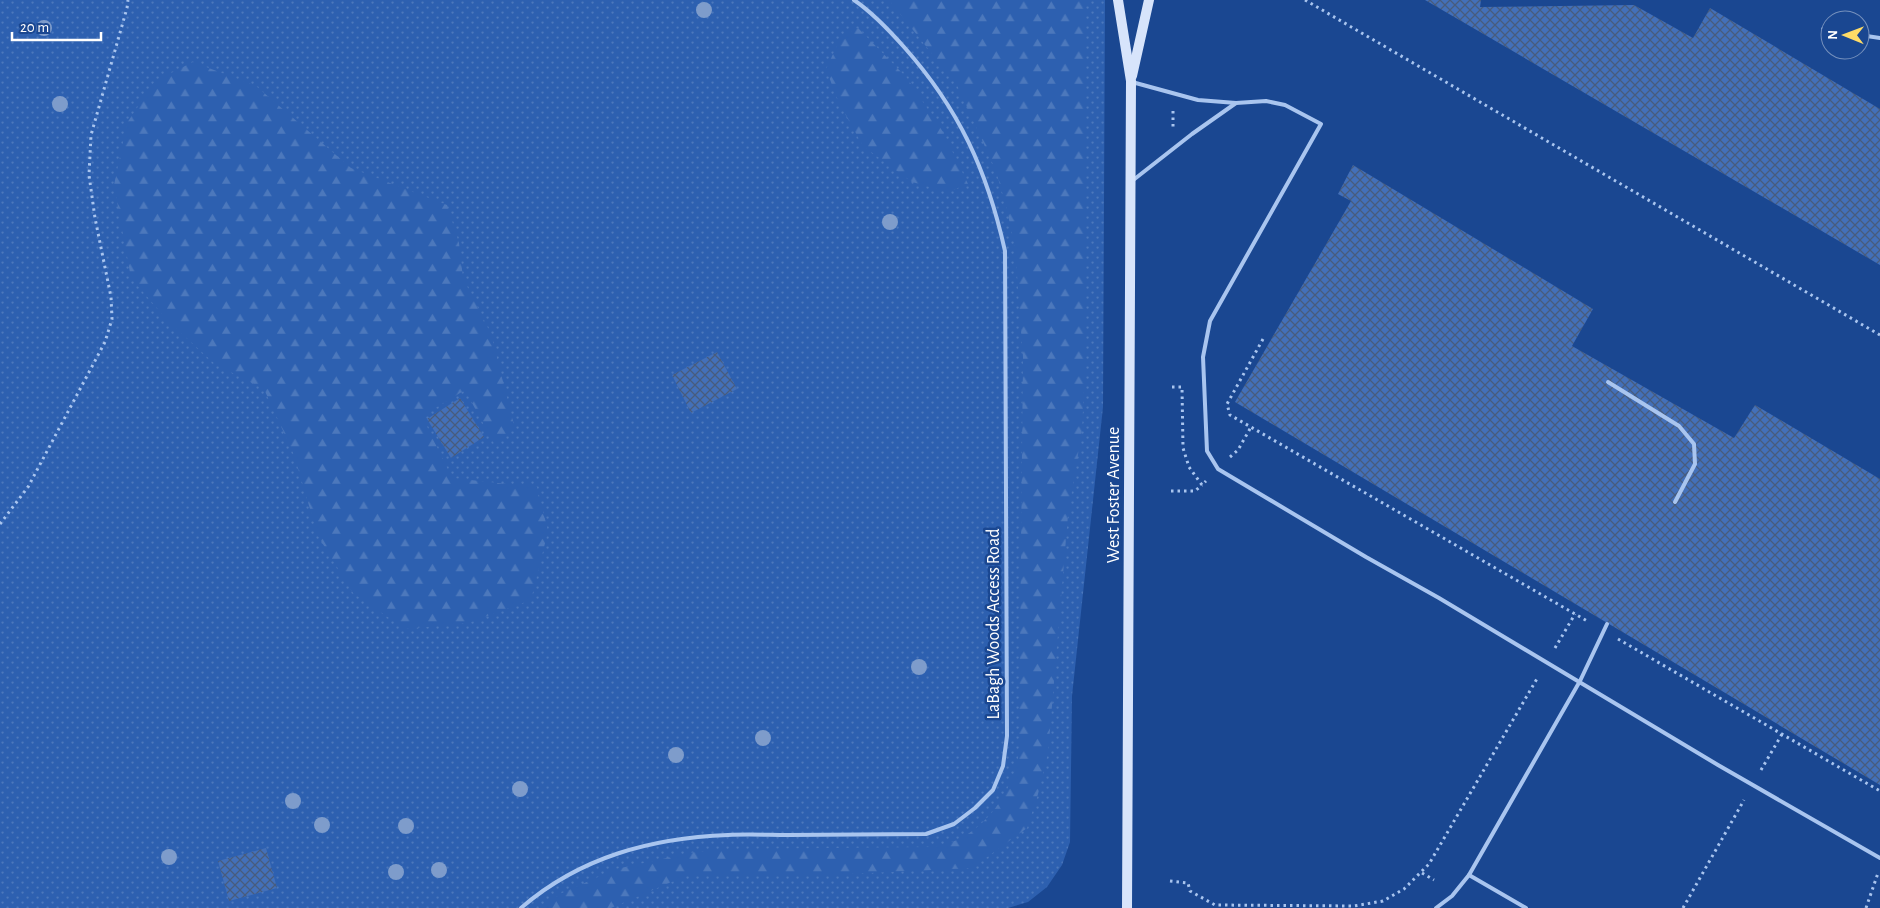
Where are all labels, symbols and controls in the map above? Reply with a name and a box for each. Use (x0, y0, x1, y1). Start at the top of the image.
scale bar (12, 10, 101, 42)
north arrow (1820, 10, 1870, 60)
text: 20 m (20, 20, 49, 35)
text: N (1826, 30, 1840, 40)
street label: West Foster Avenue (1105, 427, 1123, 563)
street label: LaBagh Woods Access Road (985, 528, 1003, 720)

